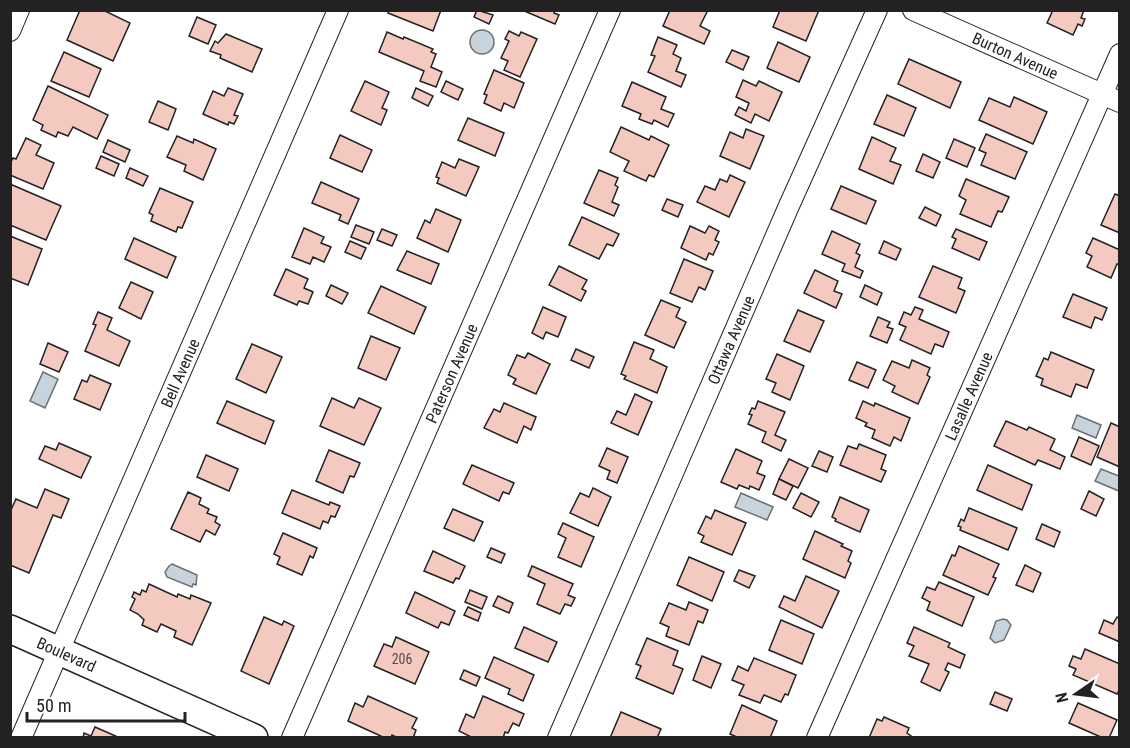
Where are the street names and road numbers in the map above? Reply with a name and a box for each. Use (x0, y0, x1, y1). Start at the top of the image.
street label: Burton Avenue (969, 29, 1061, 83)
street label: Ottawa Avenue (704, 293, 759, 387)
street label: Paterson Avenue (422, 321, 482, 426)
street label: Bell Avenue (157, 336, 204, 411)
street label: Lasalle Avenue (941, 349, 997, 443)
street label: Boulevard (34, 633, 99, 676)

